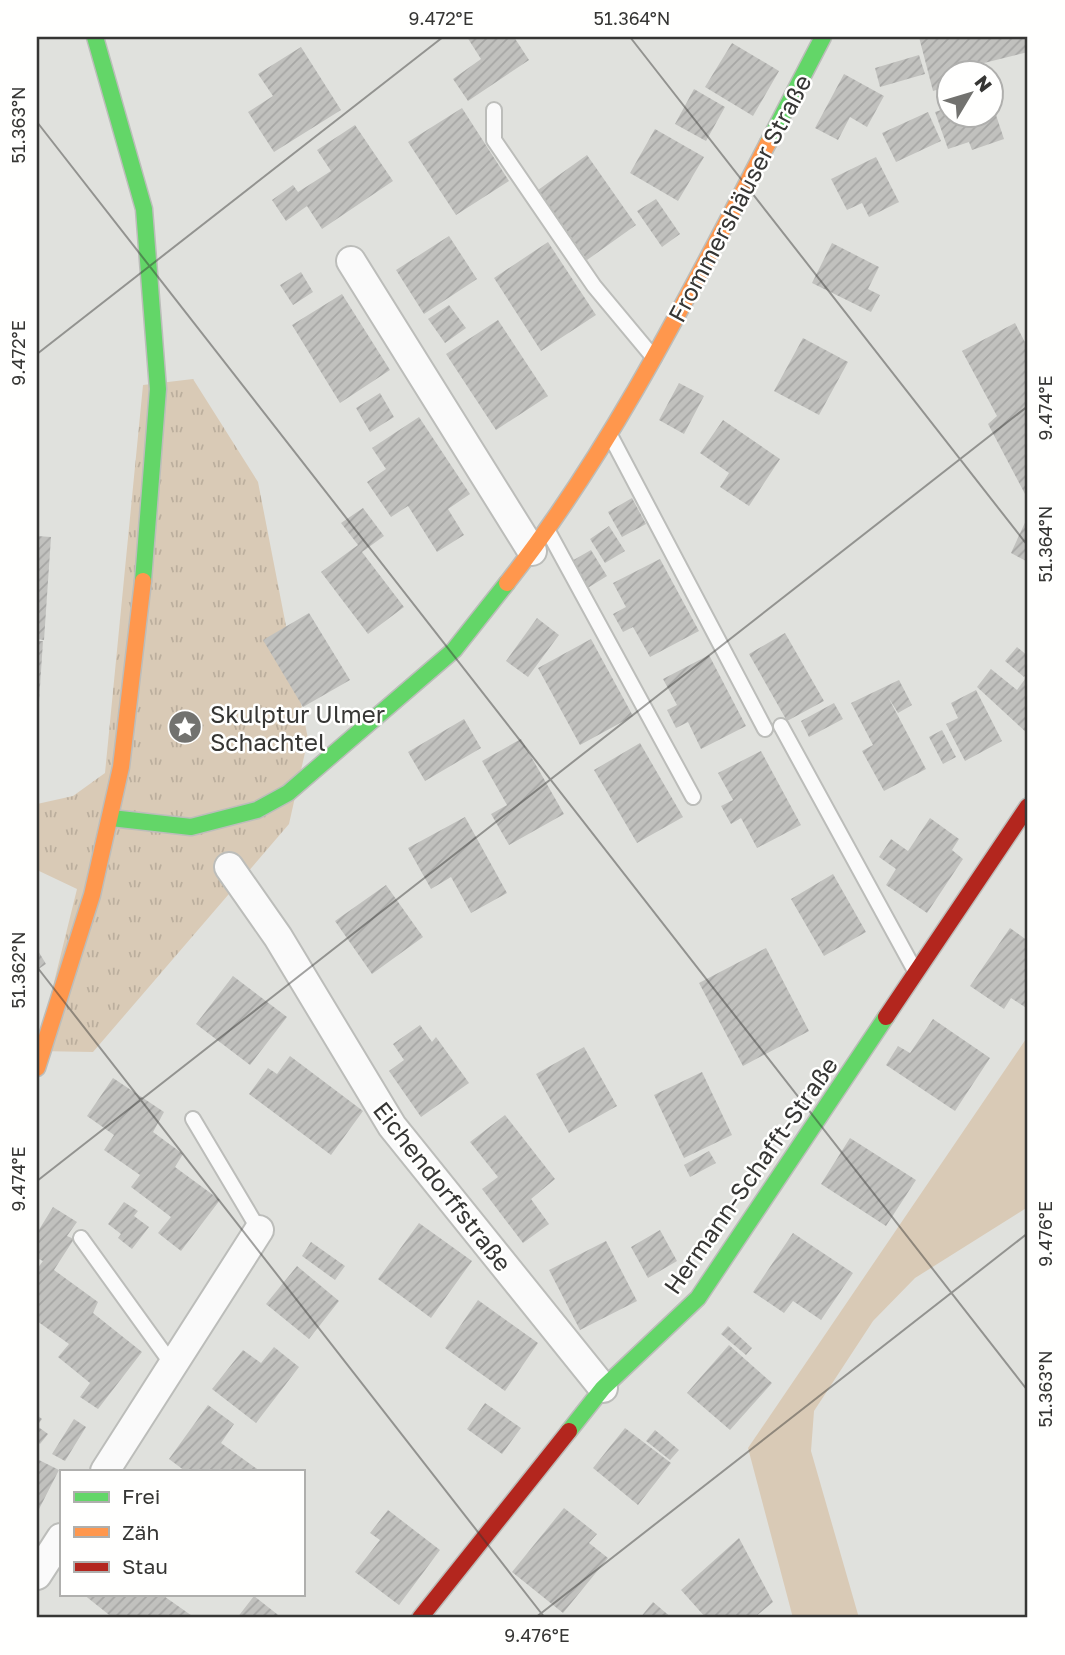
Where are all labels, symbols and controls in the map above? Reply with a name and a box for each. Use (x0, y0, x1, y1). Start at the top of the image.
text: 9.472°E (408, 7, 474, 29)
text: 51.364°N (594, 7, 670, 29)
north arrow (936, 60, 1006, 130)
street label: Frommershäuser Straße (661, 69, 817, 327)
text: N (970, 70, 997, 96)
text: 51.363°N (7, 86, 29, 164)
text: 9.472°E (7, 320, 29, 386)
text: 9.474°E (1034, 376, 1056, 440)
text: 51.364°N (1034, 506, 1056, 582)
place label: Skulptur Ulmer Schachtel (210, 699, 385, 756)
place icon: Skulptur Ulmer Schachtel (166, 708, 204, 746)
text: 51.362°N (7, 931, 29, 1009)
street label: Hermann-Schafft-Straße (657, 1051, 843, 1299)
street label: Eichendorffstraße (368, 1095, 518, 1277)
text: 9.474°E (7, 1147, 29, 1211)
text: 9.476°E (1034, 1201, 1056, 1267)
text: 51.363°N (1034, 1350, 1056, 1428)
legend (60, 1470, 304, 1596)
text: Frei (122, 1483, 160, 1509)
text: Zäh (122, 1519, 159, 1545)
text: Stau (122, 1553, 168, 1579)
text: 9.476°E (504, 1624, 570, 1646)

